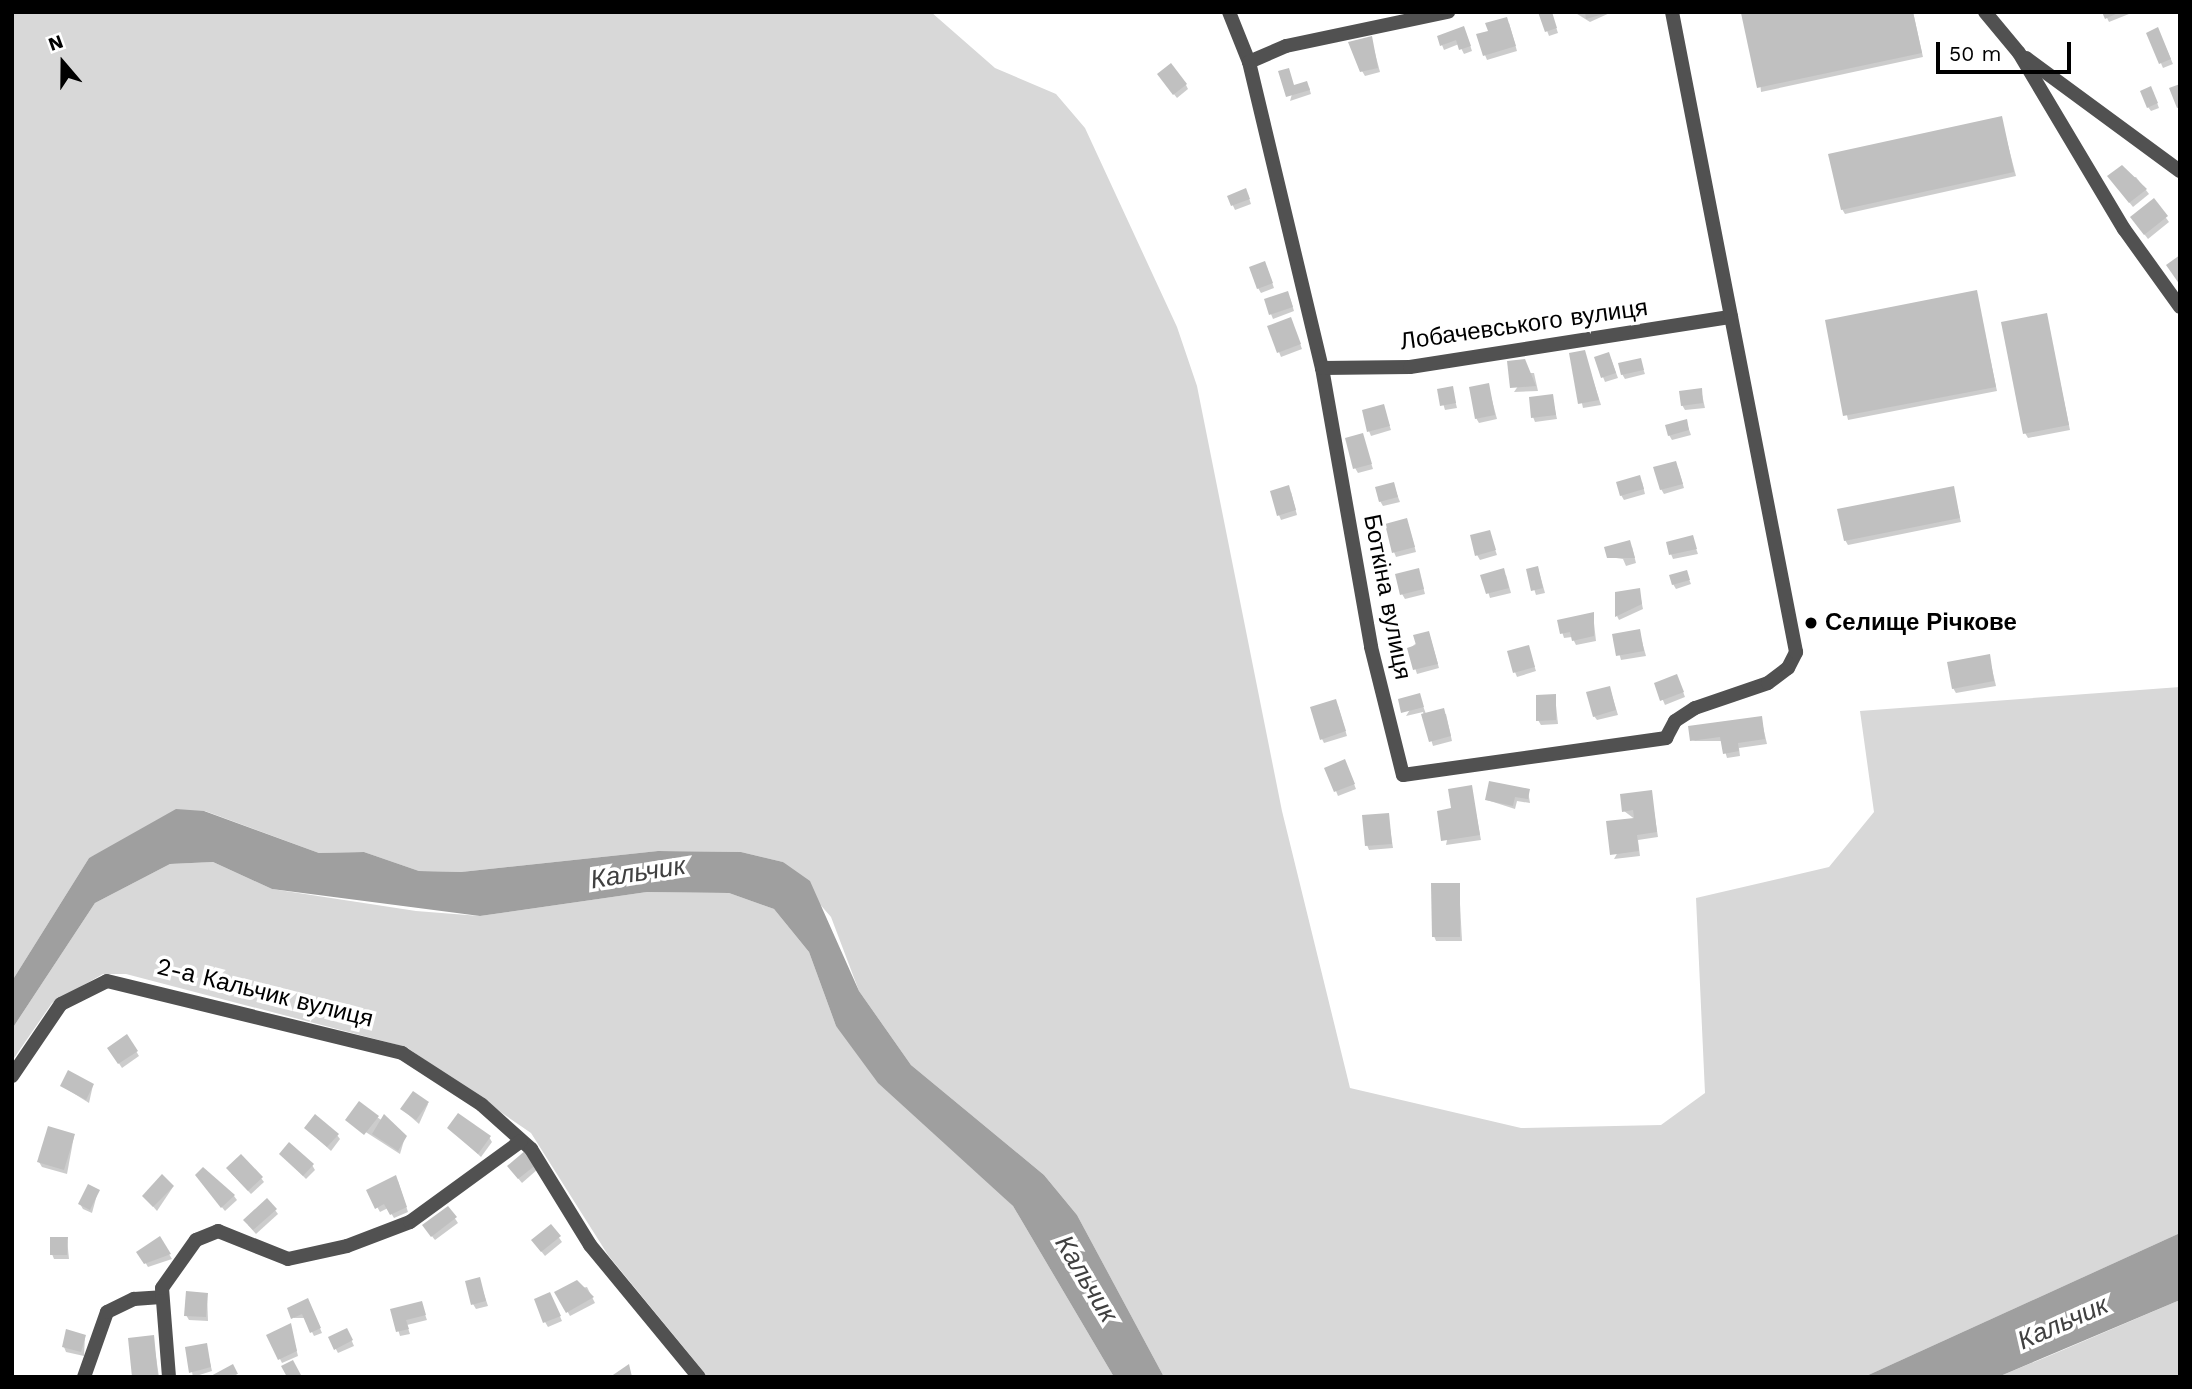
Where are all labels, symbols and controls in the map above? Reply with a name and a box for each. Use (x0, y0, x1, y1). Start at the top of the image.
north arrow (28, 28, 98, 98)
scale bar (1940, 28, 2075, 72)
text: N (45, 30, 66, 56)
text: 50 m (1949, 41, 2001, 66)
street label: Лобачевського вулиця (1398, 293, 1650, 357)
street label: Боткіна вулиця (1357, 512, 1417, 682)
place label: Селище Річкове (1825, 609, 2017, 637)
marker: Селище Річкове (1803, 615, 1819, 631)
water label: Кальчик (588, 850, 688, 896)
street label: 2-а Кальчик вулиця (154, 952, 376, 1034)
water label: Кальчик (1048, 1230, 1124, 1328)
water label: Кальчик (2013, 1289, 2113, 1357)

